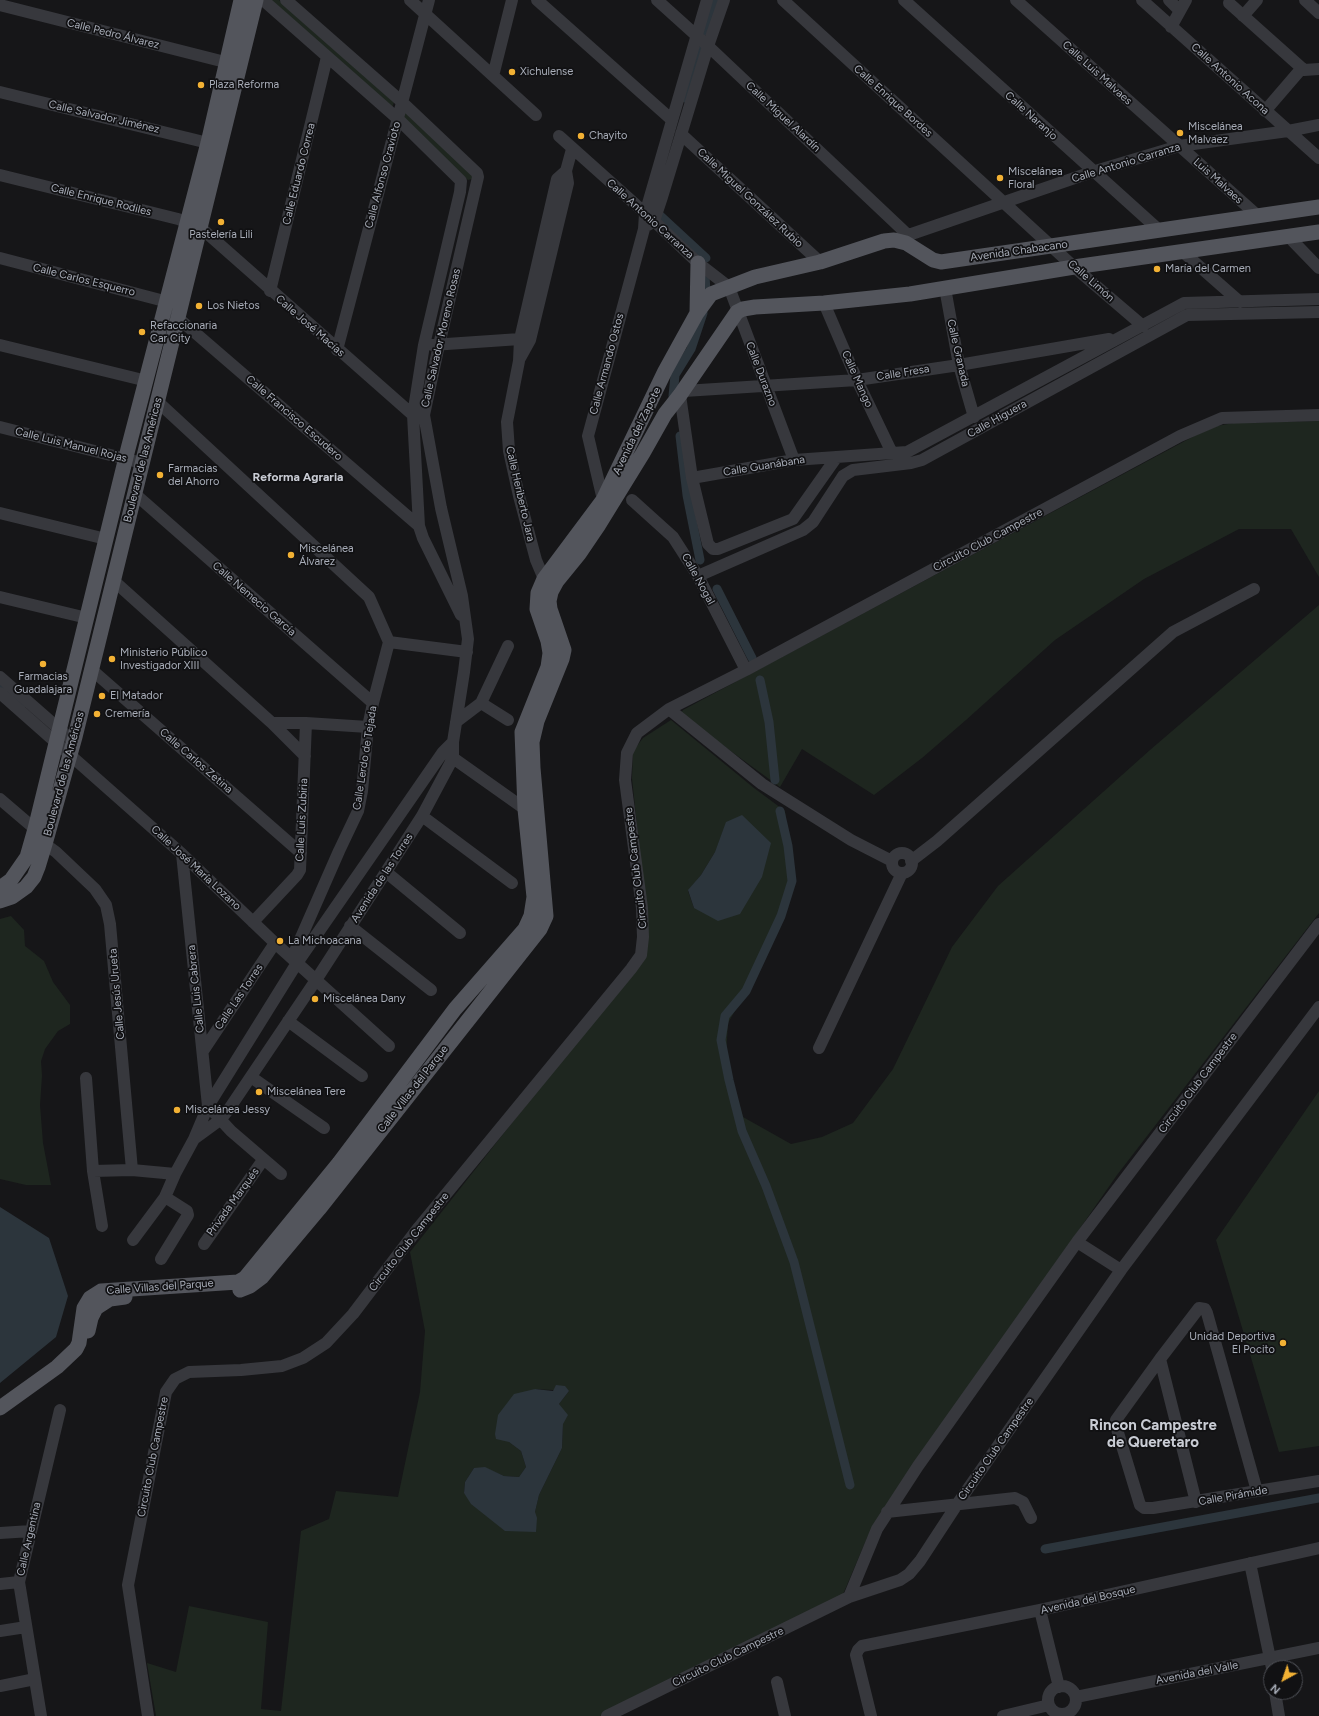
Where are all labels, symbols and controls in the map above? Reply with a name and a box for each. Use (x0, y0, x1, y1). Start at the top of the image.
street label: Calle Pedro Álvarez (65, 16, 161, 52)
street label: Calle Luis Malvaes (1060, 38, 1134, 108)
street label: Calle Antonio Acona (1188, 40, 1272, 118)
street label: Calle Enrique Bordes (851, 62, 935, 140)
place label: Xichulense (520, 65, 573, 79)
marker: Xichulense (507, 67, 517, 77)
place label: Plaza Reforma (209, 78, 279, 92)
street label: Calle Miguel Alardín (743, 79, 823, 155)
marker: Plaza Reforma (196, 80, 206, 90)
street label: Calle Naranjo (1002, 89, 1060, 143)
street label: Calle Salvador Jiménez (47, 98, 161, 136)
street label: Calle Alfonso Cravioto (362, 120, 404, 230)
place label: Miscelánea Malvaez (1188, 120, 1243, 146)
street label: Calle Eduardo Correa (280, 122, 318, 226)
marker: Miscelánea Malvaez (1175, 128, 1185, 138)
place label: Chayito (589, 129, 627, 143)
marker: Chayito (576, 131, 586, 141)
street label: Calle Antonio Carranza (1070, 140, 1182, 186)
street label: Calle Miguel González Rubio (694, 146, 806, 250)
street label: Luis Malvaes (1191, 155, 1245, 207)
place label: Miscelánea Floral (1008, 165, 1063, 191)
marker: Miscelánea Floral (995, 173, 1005, 183)
street label: Calle Antonio Carranza (604, 176, 696, 262)
street label: Calle Enrique Rodiles (49, 181, 153, 219)
marker: Pastelería Lili (216, 217, 226, 227)
place label: Pastelería Lili (189, 228, 253, 242)
street label: Avenida Chabacano (969, 238, 1069, 264)
street label: Calle Limón (1065, 257, 1117, 305)
street label: Calle Carlos Esquerro (31, 261, 137, 299)
place label: María del Carmen (1165, 262, 1251, 276)
marker: María del Carmen (1152, 264, 1162, 274)
street label: Calle Salvador Moreno Rosas (419, 267, 463, 409)
street label: Calle José Macías (273, 292, 347, 360)
place label: Los Nietos (207, 299, 260, 313)
marker: Los Nietos (194, 301, 204, 311)
street label: Calle Armando Ostos (587, 312, 627, 416)
street label: Calle Granada (944, 318, 972, 388)
place label: Refaccionaria Car City (150, 319, 217, 345)
marker: Refaccionaria Car City (137, 327, 147, 337)
street label: Calle Durazno (743, 340, 779, 408)
street label: Calle Mango (839, 348, 875, 410)
street label: Calle Fresa (876, 362, 930, 384)
street label: Calle Francisco Escudero (243, 373, 345, 463)
street label: Avenida del Zapote (610, 385, 664, 477)
street label: Boulevard de las Américas (121, 396, 165, 524)
street label: Calle Higuera (965, 397, 1029, 441)
street label: Calle Luis Manuel Rojas (14, 425, 128, 465)
street label: Calle Heriberto Jara (503, 445, 537, 543)
street label: Calle Guanábana (722, 453, 806, 479)
place label: Farmacias del Ahorro (168, 462, 219, 488)
marker: Farmacias del Ahorro (155, 470, 165, 480)
district label: Reforma Agraria (253, 470, 343, 484)
street label: Circuito Club Campestre (931, 506, 1045, 574)
place label: Miscelánea Álvarez (299, 542, 354, 568)
marker: Miscelánea Álvarez (286, 550, 296, 560)
street label: Calle Nogal (679, 551, 717, 607)
street label: Calle Nemecio García (210, 559, 298, 639)
place label: Ministerio Público Investigador XIII (120, 646, 207, 672)
marker: Ministerio Público Investigador XIII (107, 654, 117, 664)
marker: Farmacias Guadalajara (38, 659, 48, 669)
place label: Farmacias Guadalajara (14, 670, 72, 696)
place label: El Matador (110, 689, 163, 703)
marker: El Matador (97, 691, 107, 701)
street label: Calle Lerdo de Tejada (350, 705, 380, 811)
place label: Cremería (105, 707, 150, 721)
marker: Cremería (92, 709, 102, 719)
street label: Boulevard de las Américas (41, 710, 87, 838)
street label: Calle Carlos Zetina (157, 726, 235, 796)
street label: Calle Luis Zubiria (293, 778, 311, 862)
street label: Circuito Club Campestre (622, 807, 650, 929)
street label: Calle José María Lozano (148, 823, 244, 913)
street label: Avenida de las Torres (348, 831, 416, 925)
place label: La Michoacana (288, 934, 361, 948)
marker: La Michoacana (275, 936, 285, 946)
street label: Calle Luis Cabrera (185, 944, 207, 1034)
street label: Calle Jesús Urueta (106, 948, 128, 1040)
street label: Calle Las Torres (212, 962, 266, 1032)
place label: Miscelánea Dany (323, 992, 405, 1006)
marker: Miscelánea Dany (310, 994, 320, 1004)
street label: Circuito Club Campestre (1156, 1030, 1240, 1136)
street label: Calle Villas del Parque (375, 1043, 451, 1135)
place label: Miscelánea Tere (267, 1085, 346, 1099)
marker: Miscelánea Tere (254, 1087, 264, 1097)
place label: Miscelánea Jessy (185, 1103, 270, 1117)
marker: Miscelánea Jessy (172, 1105, 182, 1115)
street label: Privada Marqués (204, 1165, 262, 1239)
street label: Circuito Club Campestre (366, 1190, 452, 1294)
street label: Calle Villas del Parque (106, 1277, 214, 1297)
place label: Unidad Deportiva El Pocito (1189, 1330, 1275, 1356)
marker: Unidad Deportiva El Pocito (1278, 1338, 1288, 1348)
street label: Circuito Club Campestre (956, 1395, 1036, 1503)
street label: Circuito Club Campestre (135, 1396, 171, 1518)
district label: Rincon Campestre de Queretaro (1089, 1417, 1217, 1452)
street label: Calle Pirámide (1198, 1483, 1268, 1509)
street label: Calle Argentina (14, 1501, 44, 1577)
street label: Avenida del Bosque (1039, 1583, 1137, 1617)
street label: Circuito Club Campestre (670, 1624, 786, 1690)
street label: Avenida del Valle (1155, 1659, 1239, 1687)
north arrow (1263, 1660, 1303, 1700)
text: N (1268, 1681, 1283, 1697)

